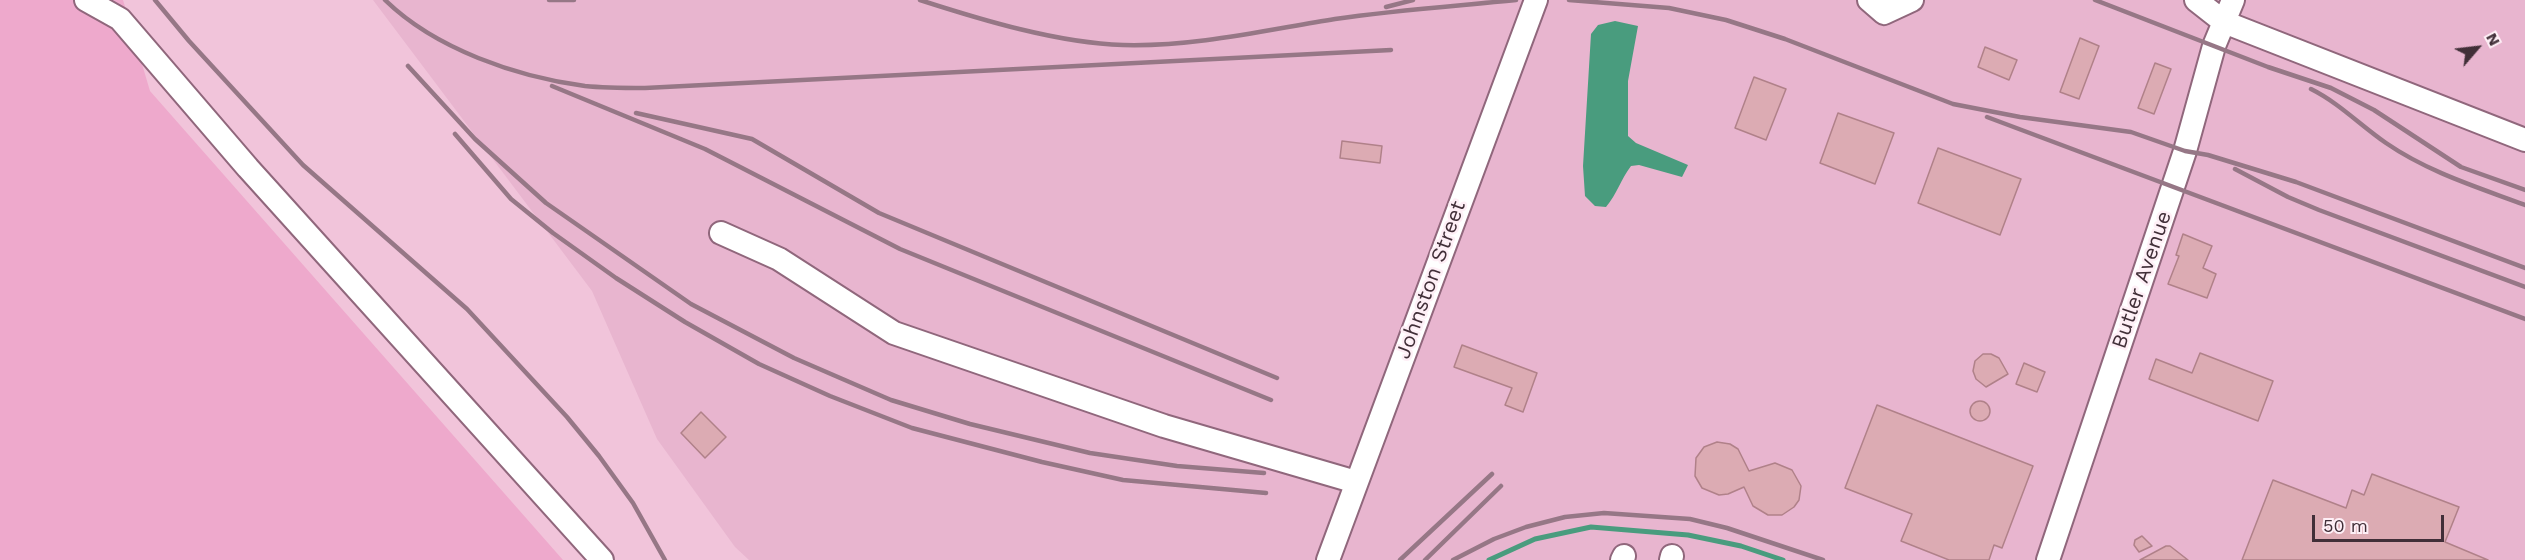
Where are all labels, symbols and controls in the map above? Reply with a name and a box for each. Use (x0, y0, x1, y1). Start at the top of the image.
north arrow (2447, 18, 2507, 78)
text: N (2482, 30, 2505, 49)
street label: Johnston Street (1391, 198, 1471, 362)
street label: Butler Avenue (2107, 208, 2177, 352)
scale bar (2315, 503, 2447, 541)
text: 50 m (2323, 515, 2368, 536)

